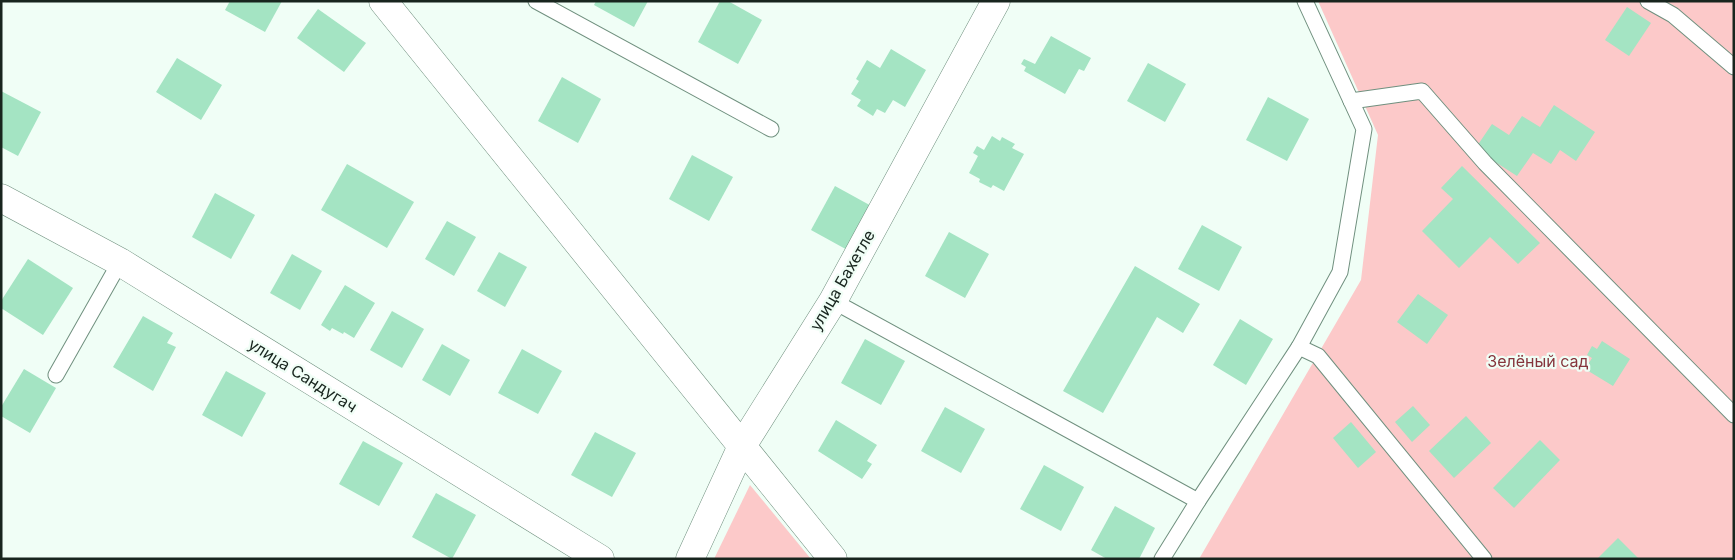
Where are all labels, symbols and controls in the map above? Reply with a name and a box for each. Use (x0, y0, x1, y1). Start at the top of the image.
street label: улица Бахетле (805, 226, 879, 334)
street label: улица Сандугач (245, 334, 361, 416)
park label: Зелёный сад (1487, 351, 1589, 371)

